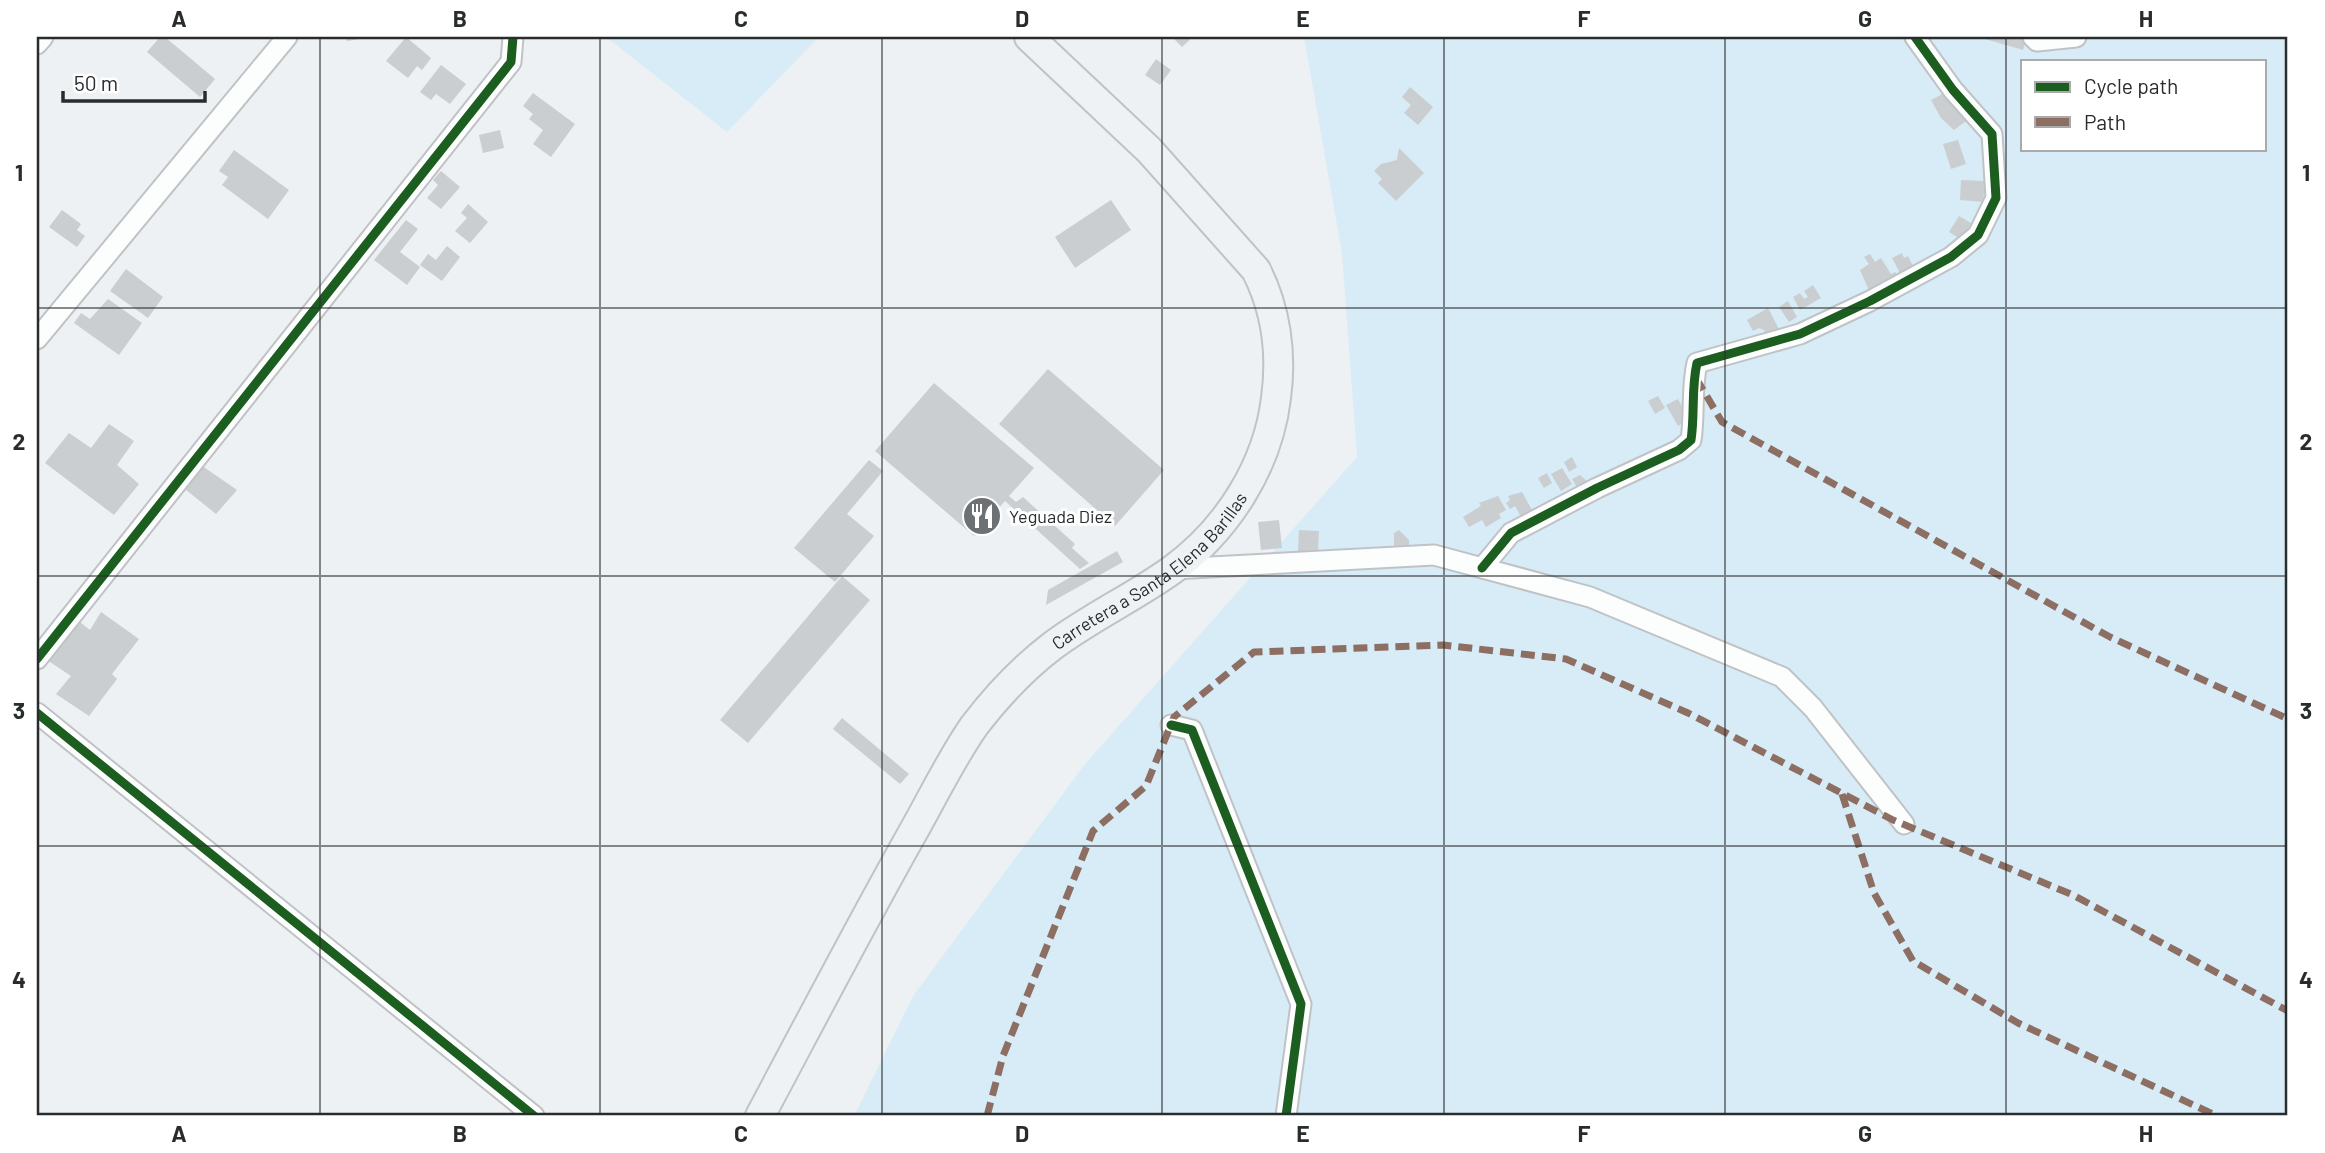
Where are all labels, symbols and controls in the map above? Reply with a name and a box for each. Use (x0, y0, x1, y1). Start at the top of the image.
text: A (171, 4, 187, 32)
text: B (453, 4, 467, 32)
text: C (734, 4, 748, 32)
text: D (1015, 4, 1029, 32)
text: E (1296, 4, 1310, 32)
text: F (1578, 4, 1591, 32)
text: G (1858, 4, 1872, 32)
text: H (2139, 4, 2153, 32)
scale bar (63, 60, 205, 104)
legend (2021, 60, 2266, 150)
text: 50 m (74, 70, 118, 95)
text: Cycle path (2084, 73, 2178, 98)
text: Path (2084, 109, 2126, 134)
text: 1 (15, 158, 23, 186)
text: 1 (2302, 158, 2310, 186)
text: 2 (13, 427, 25, 455)
text: 2 (2300, 427, 2312, 455)
street label: Carretera a Santa Elena Barillas (1047, 488, 1251, 654)
restaurant icon: Yeguada Diez (961, 495, 1003, 537)
place label: Yeguada Diez (1009, 505, 1112, 527)
text: 3 (13, 696, 25, 724)
text: 3 (2300, 696, 2312, 724)
text: 4 (12, 965, 26, 993)
text: 4 (2299, 965, 2313, 993)
text: A (171, 1119, 187, 1147)
text: B (453, 1119, 467, 1147)
text: C (734, 1119, 748, 1147)
text: D (1015, 1119, 1029, 1147)
text: E (1296, 1119, 1310, 1147)
text: F (1578, 1119, 1591, 1147)
text: G (1858, 1119, 1872, 1147)
text: H (2139, 1119, 2153, 1147)

